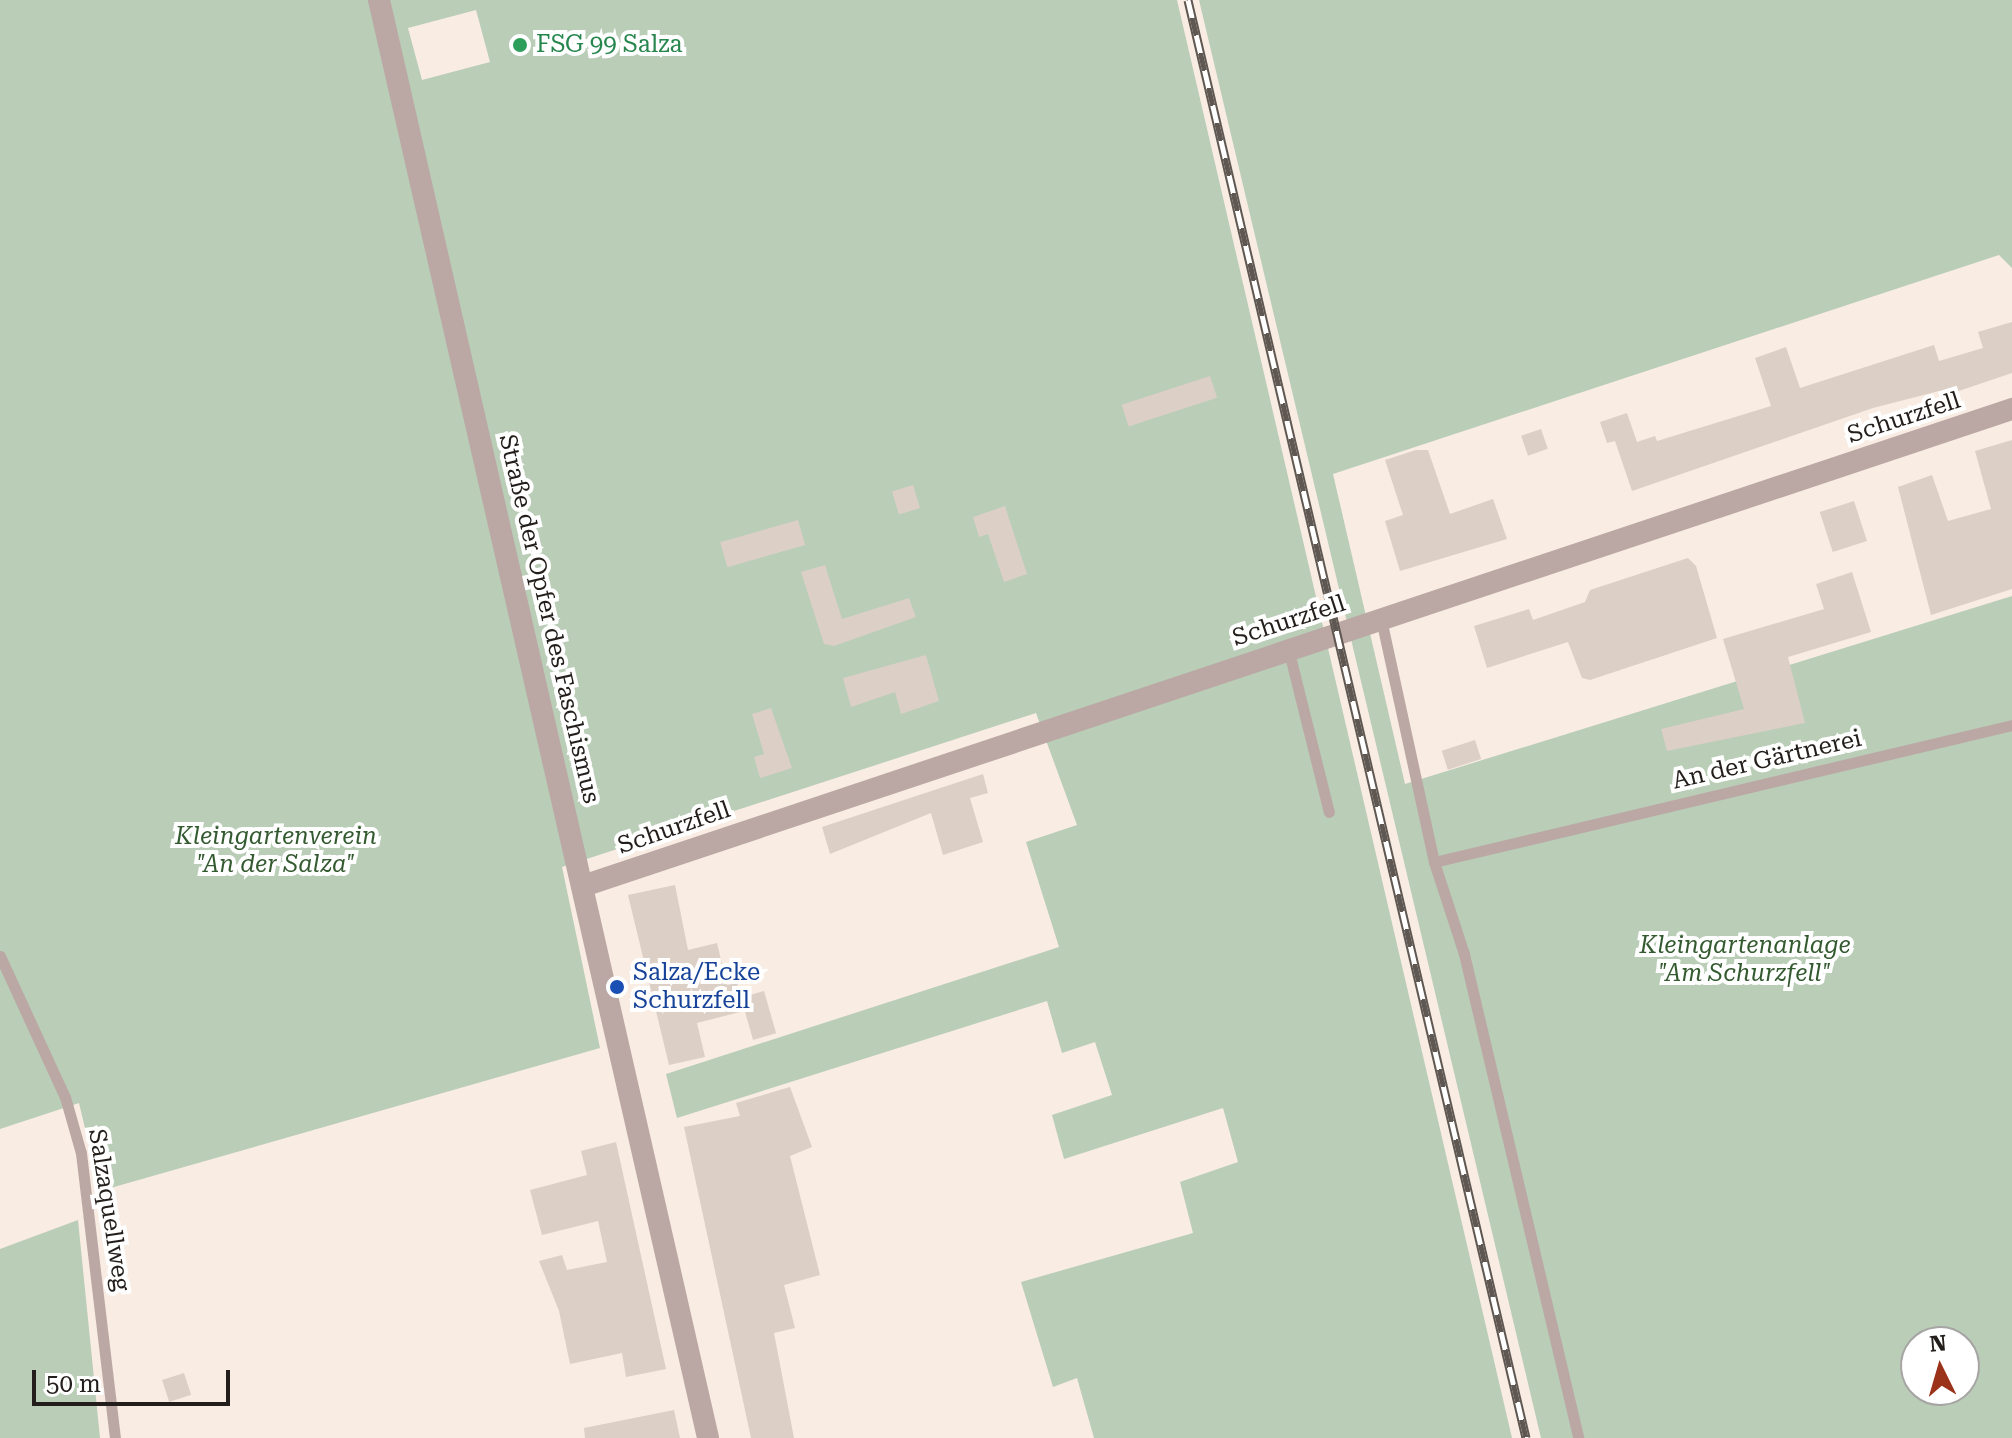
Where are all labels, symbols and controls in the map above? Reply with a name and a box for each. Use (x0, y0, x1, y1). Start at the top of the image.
place label: FSG 99 Salza (536, 31, 682, 59)
marker: FSG 99 Salza (511, 36, 529, 54)
street label: Schurzfell (1844, 386, 1964, 450)
street label: Straße der Opfer des Faschismus (492, 432, 606, 806)
street label: Schurzfell (1229, 589, 1349, 653)
street label: An der Gärtnerei (1670, 724, 1864, 796)
street label: Schurzfell (614, 795, 734, 861)
park label: Kleingartenverein "An der Salza" (175, 823, 377, 879)
park label: Kleingartenanlage "Am Schurzfell" (1639, 932, 1851, 988)
place label: Salza/Ecke Schurzfell (633, 959, 760, 1015)
marker: Salza/Ecke Schurzfell (608, 978, 626, 996)
street label: Salzaquellweg (82, 1127, 136, 1293)
north arrow (1900, 1326, 1980, 1406)
text: N (1928, 1330, 1948, 1357)
scale bar (36, 1354, 234, 1404)
text: 50 m (46, 1370, 101, 1398)

